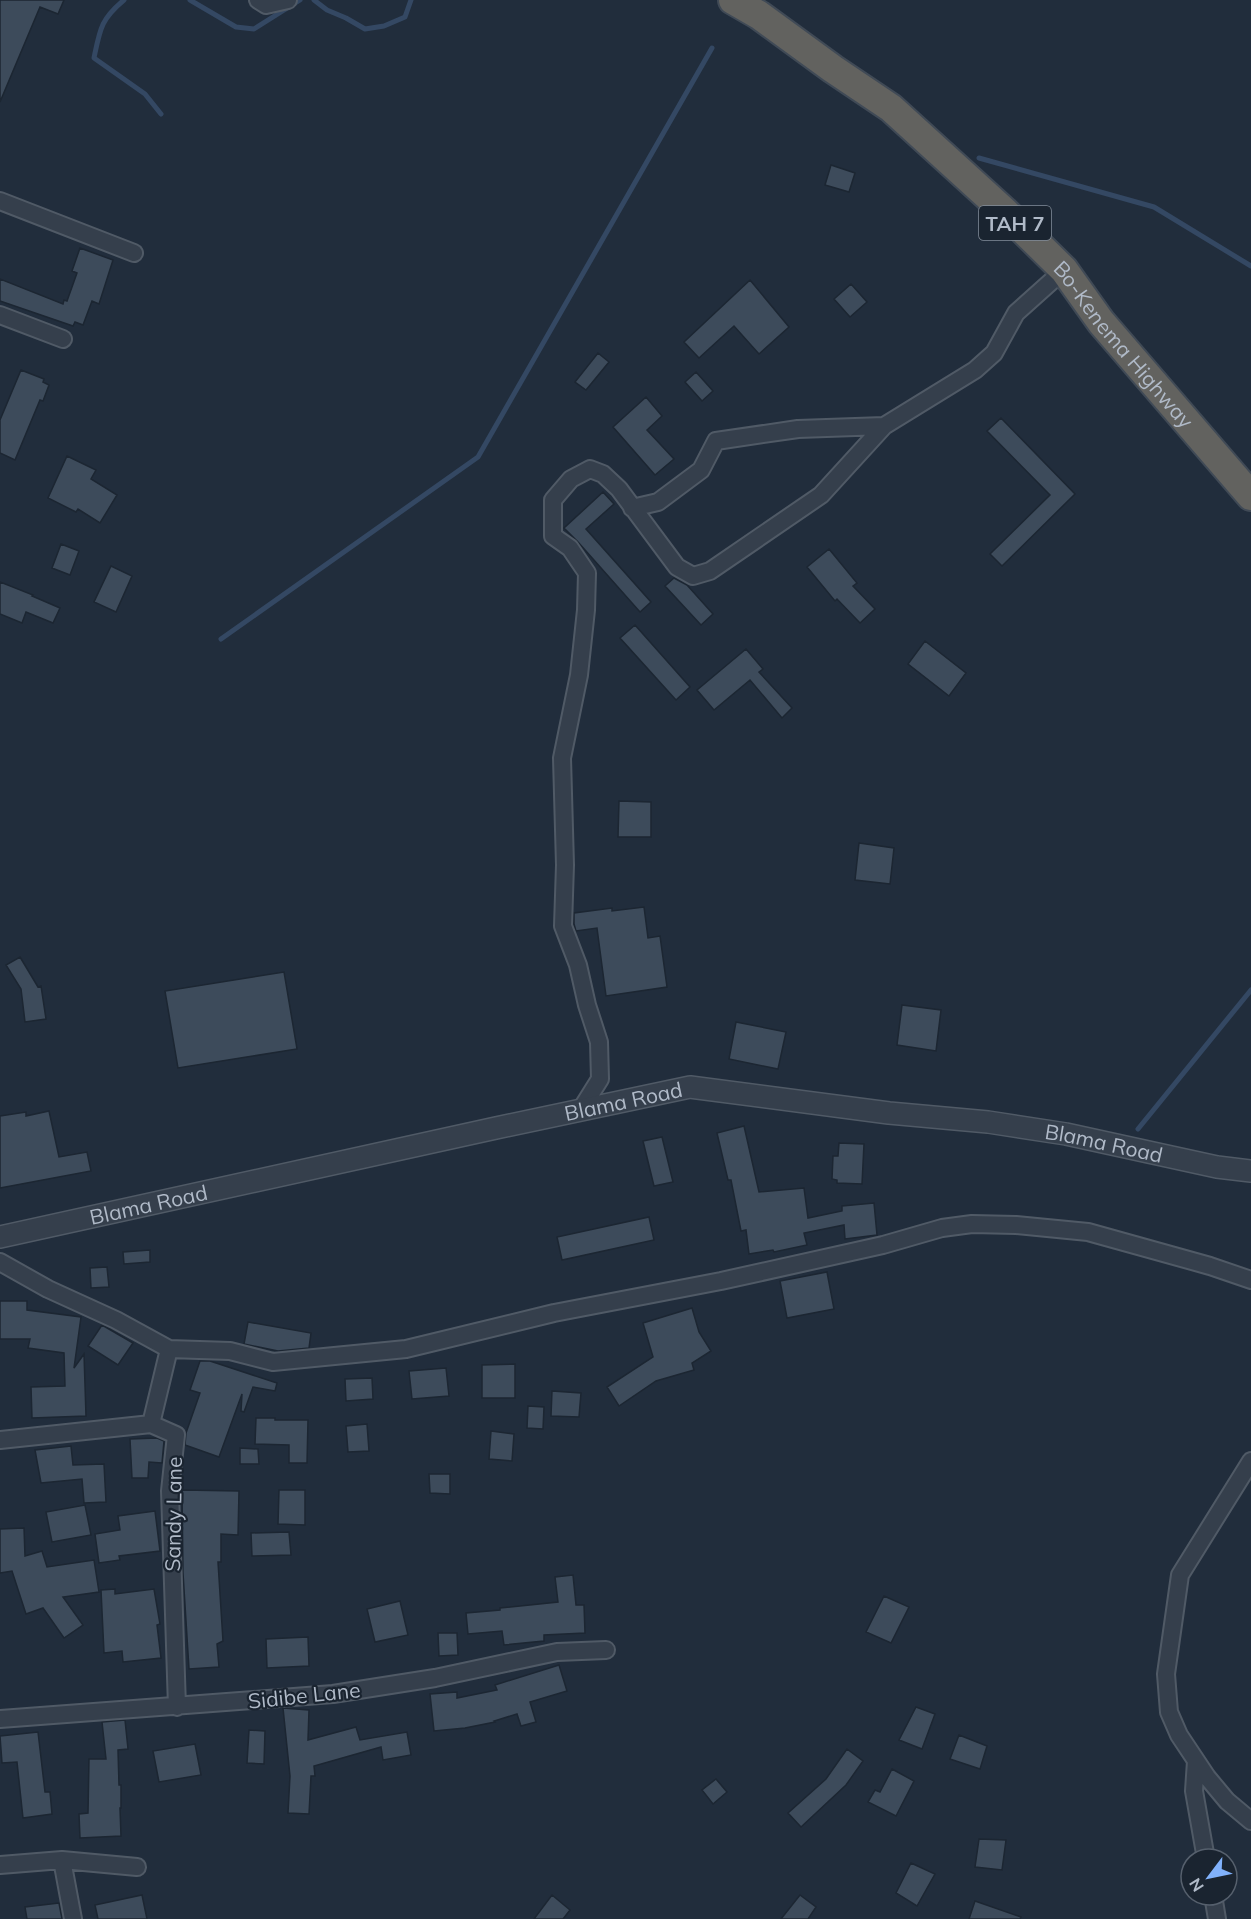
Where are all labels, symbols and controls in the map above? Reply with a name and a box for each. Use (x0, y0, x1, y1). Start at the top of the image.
road number: TAH 7 (979, 206, 1051, 240)
street label: Bo-Kenema Highway (1049, 255, 1199, 433)
street label: Blama Road (562, 1076, 685, 1126)
street label: Blama Road (1043, 1118, 1165, 1168)
street label: Blama Road (87, 1179, 210, 1230)
street label: Sandy Lane (159, 1456, 187, 1572)
street label: Sidibe Lane (246, 1676, 362, 1714)
north arrow (1179, 1847, 1239, 1907)
text: N (1185, 1875, 1208, 1895)

